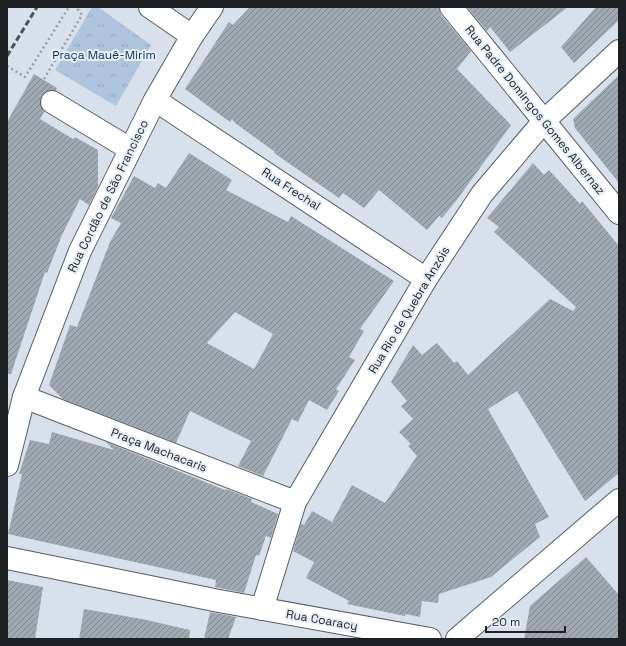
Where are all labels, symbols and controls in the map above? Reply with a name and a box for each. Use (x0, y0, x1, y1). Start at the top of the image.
street label: Rua Padre Domingos Gomes Albernaz (461, 22, 609, 198)
park label: Praça Mauê-Mirim (52, 47, 156, 63)
street label: Rua Cordão de São Francisco (64, 117, 152, 275)
street label: Rua Frechal (258, 164, 324, 214)
street label: Rua Rio de Quebra Anzóis (365, 243, 453, 377)
street label: Praça Machacaris (109, 424, 209, 476)
street label: Rua Coaracy (285, 606, 359, 634)
scale bar (486, 608, 565, 634)
text: 20 m (492, 614, 520, 630)

